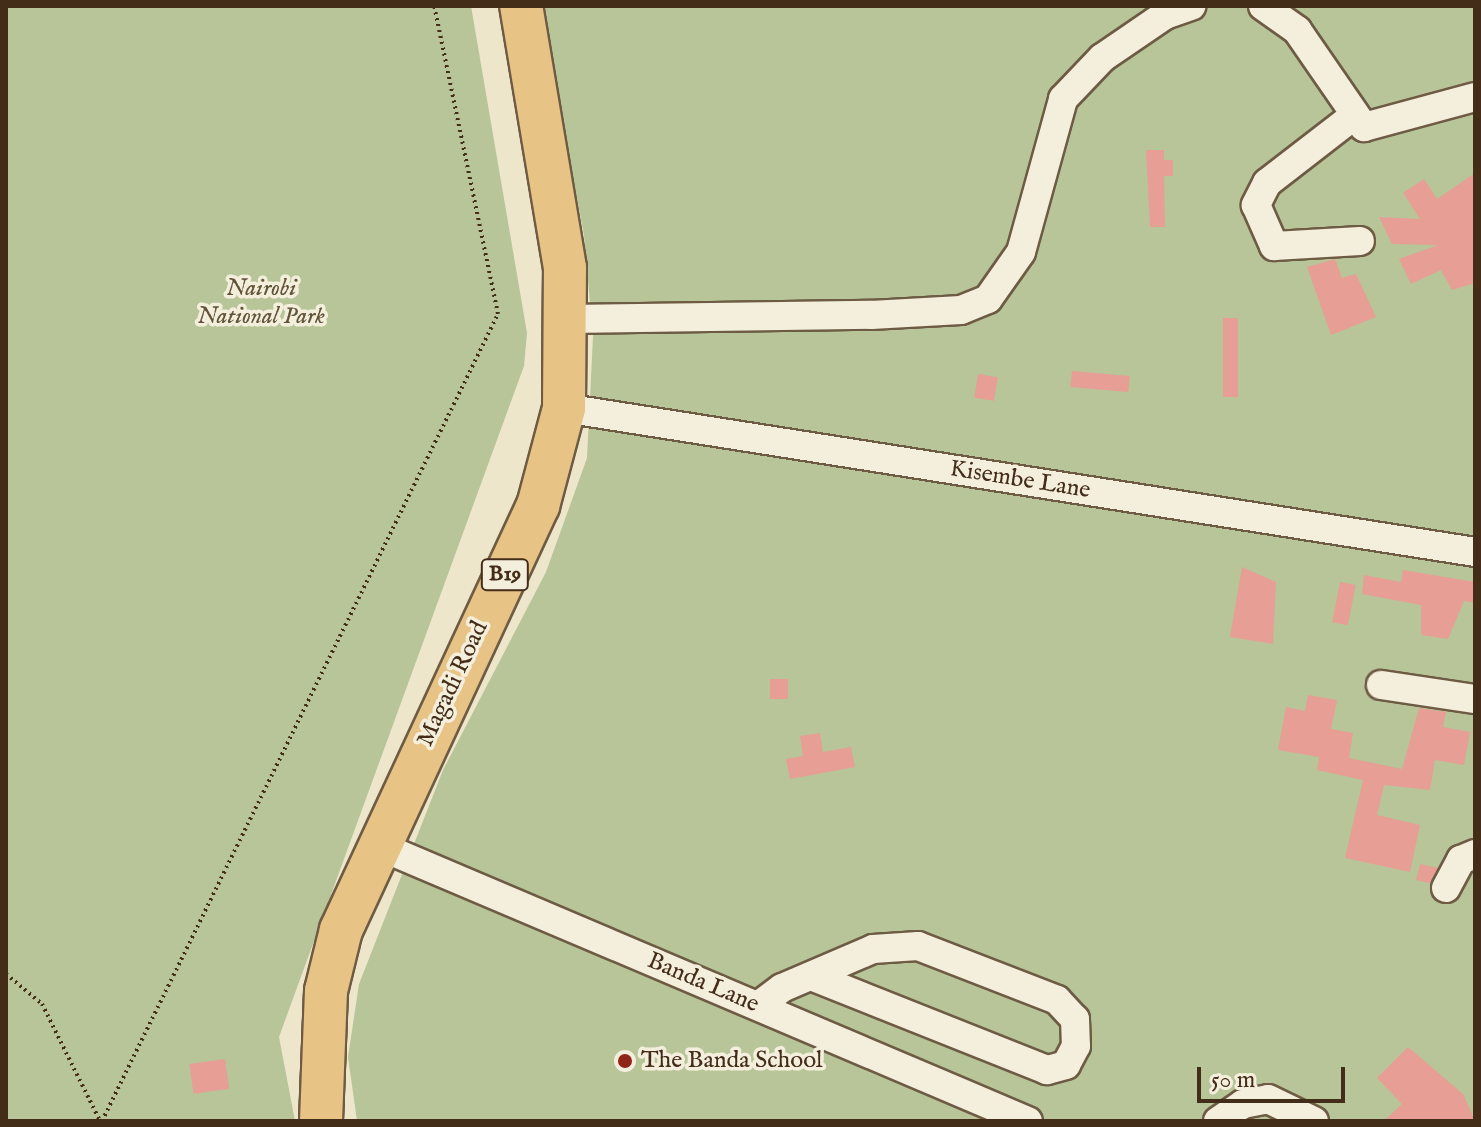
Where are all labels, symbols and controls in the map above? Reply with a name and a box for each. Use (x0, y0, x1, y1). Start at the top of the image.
park label: Nairobi National Park (197, 275, 325, 331)
street label: Kisembe Lane (948, 455, 1092, 505)
road number: B19 (479, 557, 531, 593)
street label: Magadi Road (411, 617, 495, 751)
street label: Banda Lane (643, 947, 763, 1019)
place label: The Banda School (641, 1047, 823, 1075)
scale bar (1201, 1051, 1349, 1101)
marker: The Banda School (616, 1052, 634, 1070)
text: 50 m (1211, 1065, 1255, 1096)

